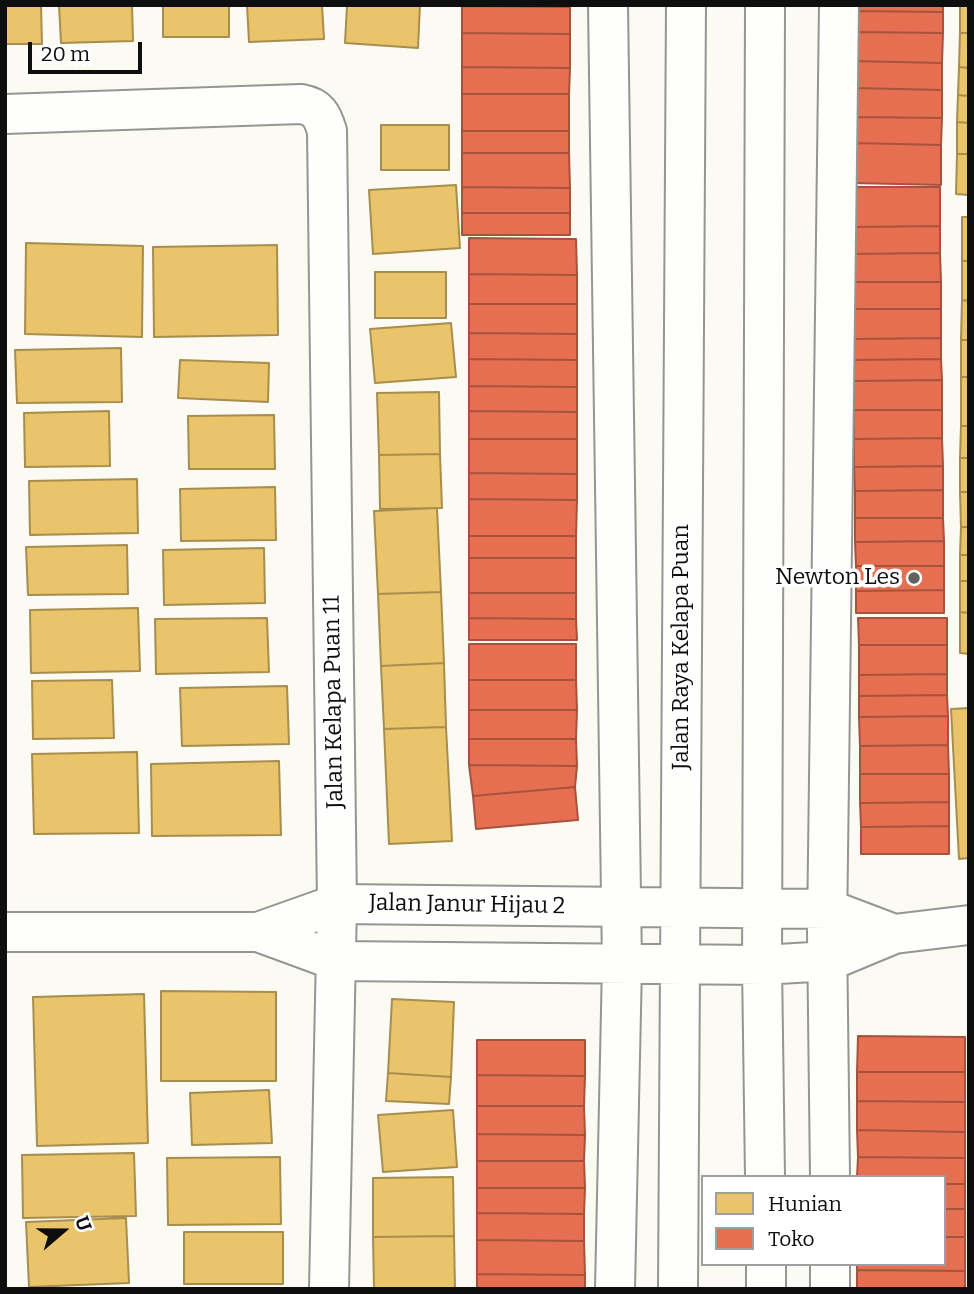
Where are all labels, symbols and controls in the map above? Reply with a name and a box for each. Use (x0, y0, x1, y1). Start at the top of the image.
scale bar (32, 28, 145, 72)
text: 20 m (41, 41, 90, 67)
street label: Jalan Raya Kelapa Puan (668, 524, 696, 770)
place label: Newton Les (775, 564, 900, 592)
marker: Newton Les (906, 570, 922, 586)
street label: Jalan Kelapa Puan 11 (318, 595, 350, 809)
street label: Jalan Janur Hijau 2 (369, 889, 565, 921)
legend (701, 1175, 946, 1266)
text: Hunian (768, 1191, 842, 1217)
north arrow (28, 1196, 98, 1266)
text: U (70, 1213, 96, 1234)
text: Toko (768, 1226, 815, 1252)

